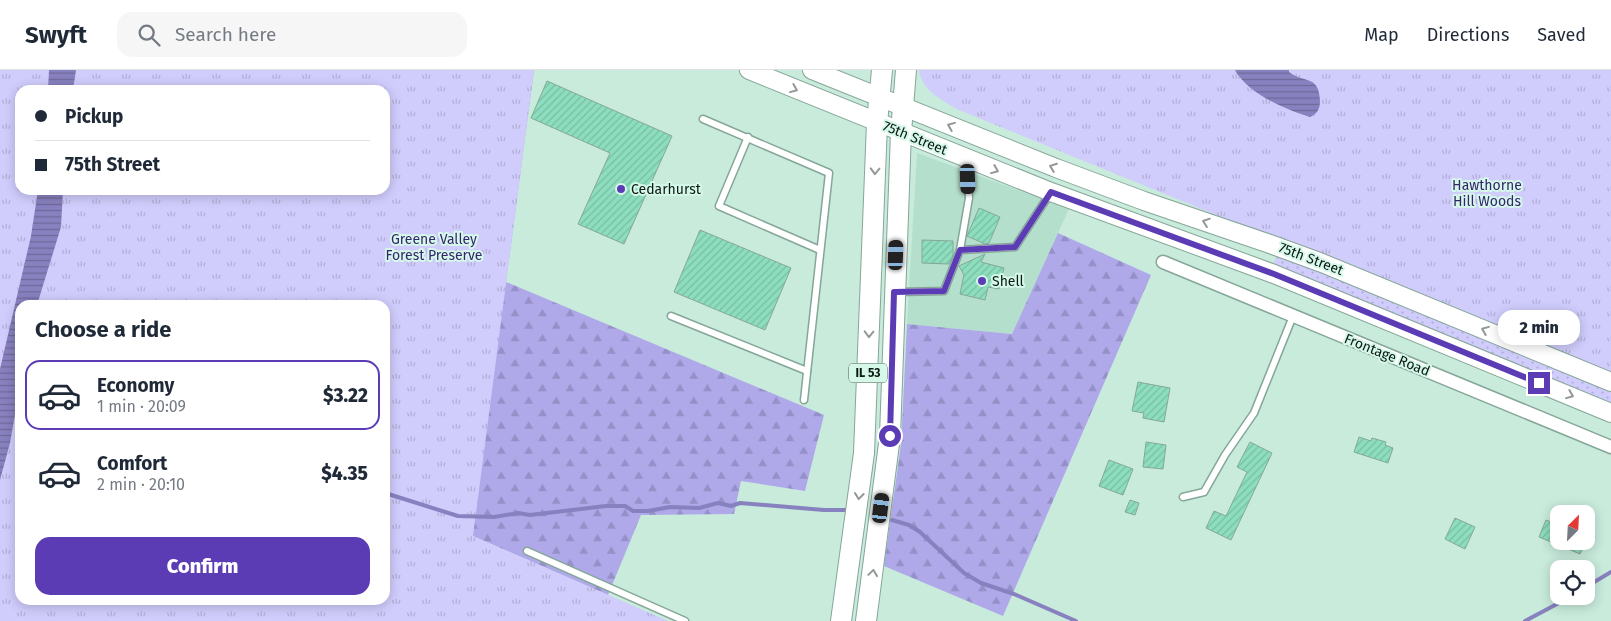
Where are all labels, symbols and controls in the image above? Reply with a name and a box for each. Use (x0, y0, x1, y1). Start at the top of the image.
search box (117, 12, 467, 57)
text: Swyft (25, 21, 87, 49)
icon: search (135, 21, 163, 49)
text: Search here (175, 23, 276, 46)
text: Map (1364, 24, 1399, 46)
text: Directions (1427, 24, 1509, 46)
text: Saved (1537, 24, 1586, 46)
one-way arrow (790, 83, 798, 93)
text: Pickup (65, 105, 123, 128)
street label: 75th Street (880, 117, 951, 159)
one-way arrow (947, 122, 956, 132)
text: 75th Street (65, 153, 160, 176)
one-way arrow (1050, 163, 1058, 173)
car (959, 164, 976, 194)
one-way arrow (990, 164, 999, 174)
one-way arrow (870, 168, 880, 176)
park label: Hawthorne Hill Woods (1452, 177, 1522, 210)
place label: Cedarhurst (631, 181, 702, 198)
marker: Cedarhurst (615, 183, 627, 195)
one-way arrow (1203, 218, 1211, 228)
park label: Greene Valley Forest Preserve (386, 231, 482, 264)
street label: 75th Street (1276, 239, 1347, 279)
car (887, 240, 904, 270)
place label: Shell (992, 273, 1024, 290)
marker: Shell (976, 275, 988, 287)
callout: 2 min (1498, 310, 1580, 346)
text: Choose a ride (35, 316, 171, 343)
text: 2 min (1519, 318, 1559, 337)
one-way arrow (1481, 326, 1490, 336)
one-way arrow (864, 330, 875, 338)
street label: Frontage Road (1342, 330, 1432, 380)
road number: IL 53 (849, 364, 887, 382)
route end (1528, 372, 1550, 394)
icon: car (37, 373, 82, 418)
text: Economy (97, 374, 174, 397)
text: $3.22 (323, 384, 368, 407)
one-way arrow (1565, 390, 1573, 400)
text: 1 min · 20:09 (97, 397, 186, 416)
route start (879, 425, 901, 447)
icon: car (37, 451, 82, 496)
text: Comfort (97, 452, 167, 475)
text: $4.35 (321, 462, 368, 485)
text: 2 min · 20:10 (97, 475, 185, 494)
one-way arrow (854, 492, 865, 500)
car (871, 492, 890, 524)
north arrow (1550, 505, 1595, 550)
map controls (1550, 505, 1595, 605)
button: Confirm (35, 537, 370, 595)
button: locate (1550, 560, 1595, 605)
one-way arrow (867, 568, 878, 576)

